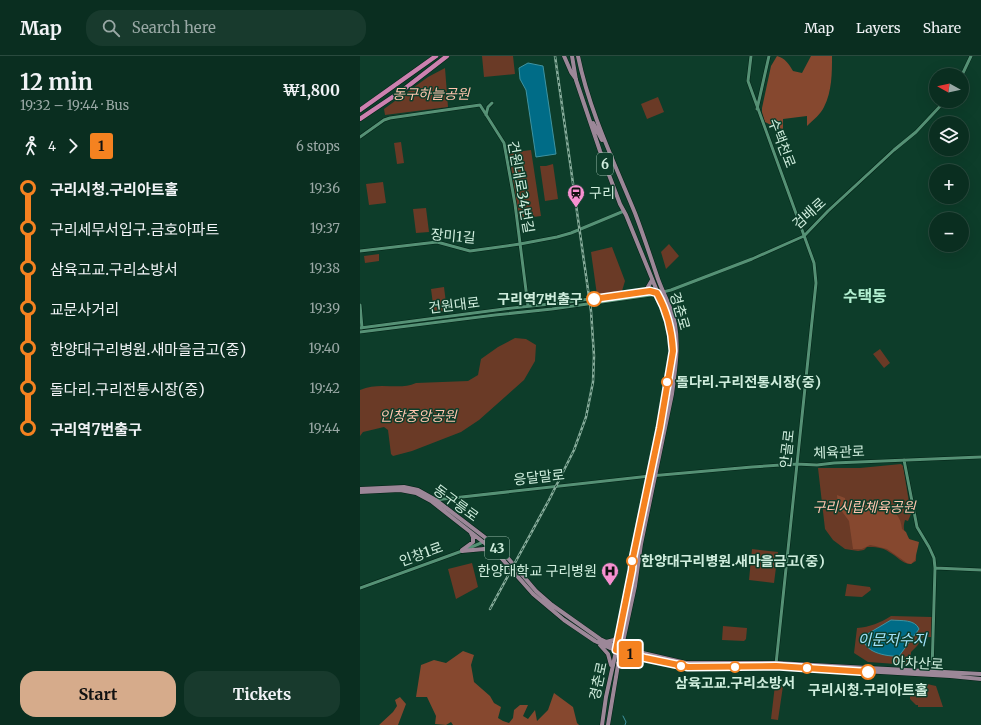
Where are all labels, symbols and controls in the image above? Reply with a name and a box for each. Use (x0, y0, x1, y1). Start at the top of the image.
search box (86, 10, 366, 46)
text: Map (20, 16, 62, 40)
icon: search (100, 17, 122, 39)
text: Search here (132, 18, 216, 37)
text: Map (804, 19, 834, 37)
text: Layers (856, 19, 901, 37)
text: Share (923, 19, 961, 37)
text: 12 min (20, 68, 93, 96)
north arrow (929, 68, 969, 108)
map controls (929, 68, 969, 252)
text: ₩1,800 (283, 81, 340, 100)
park label: 동구하늘공원 (392, 85, 471, 103)
text: 19:32 – 19:44 · Bus (20, 97, 129, 114)
street label: 수택천로 (764, 116, 800, 170)
button: layers (929, 116, 969, 156)
icon: walk (20, 135, 42, 157)
icon: forward (62, 135, 84, 157)
text: 1 (98, 137, 105, 155)
text: 4 (48, 138, 56, 155)
text: 6 stops (296, 138, 340, 155)
street label: 건원대로34번길 (504, 139, 538, 235)
road number: 6 (597, 153, 613, 175)
button: + (929, 164, 969, 204)
text: 구리시청.구리아트홀 (50, 180, 178, 199)
text: 19:36 (309, 180, 340, 197)
station icon: 구리 (566, 183, 586, 208)
place label: 구리 (589, 184, 615, 202)
street label: 검배로 (789, 193, 829, 233)
button: − (929, 212, 969, 252)
text: 구리세무서입구.금호아파트 (50, 220, 219, 239)
text: 19:37 (310, 220, 340, 237)
street label: 장미1길 (430, 225, 476, 247)
text: 삼육고교.구리소방서 (50, 260, 178, 279)
text: 19:38 (309, 260, 340, 277)
district label: 수택동 (843, 286, 887, 306)
place label: 구리역7번출구 (497, 290, 583, 308)
street label: 경춘로 (666, 290, 694, 332)
marker: 구리역7번출구 (586, 291, 602, 307)
street label: 건원대로 (427, 293, 481, 317)
text: 교문사거리 (50, 300, 119, 319)
text: 19:39 (309, 300, 340, 317)
text: 한양대구리병원.새마을금고(중) (50, 340, 246, 359)
text: 19:40 (308, 340, 340, 357)
place label: 돌다리.구리전통시장(중) (676, 373, 821, 391)
marker: 돌다리.구리전통시장(중) (661, 376, 673, 388)
text: 돌다리.구리전통시장(중) (50, 380, 205, 399)
text: 19:42 (310, 380, 340, 397)
park label: 인창중앙공원 (379, 407, 458, 425)
text: 구리역7번출구 (50, 420, 142, 439)
text: 19:44 (309, 420, 340, 437)
street label: 안골로 (776, 429, 798, 469)
street label: 체육관로 (813, 442, 865, 462)
street label: 응달말로 (512, 465, 566, 489)
street label: 동구릉로 (430, 481, 482, 525)
park label: 구리시립체육공원 (812, 498, 917, 516)
road number: 43 (485, 537, 509, 559)
street label: 인창1로 (397, 538, 445, 570)
place label: 한양대구리병원.새마을금고(중) (641, 552, 825, 570)
marker: 한양대구리병원.새마을금고(중) (626, 555, 638, 567)
hospital icon: 한양대학교 구리병원 (600, 561, 620, 586)
place label: 한양대학교 구리병원 (478, 562, 597, 580)
water label: 이문저수지 (857, 630, 928, 649)
line badge: 1 (617, 641, 643, 667)
text: 1 (627, 645, 633, 663)
street label: 아차산로 (892, 653, 944, 673)
street label: 경춘로 (585, 660, 611, 702)
unlabelled marker (675, 660, 687, 672)
marker: 삼육고교.구리소방서 (729, 661, 741, 673)
unlabelled marker (801, 662, 813, 674)
marker: 구리시청.구리아트홀 (860, 664, 876, 680)
button: Start (20, 671, 176, 717)
button: Tickets (184, 671, 340, 717)
place label: 삼육고교.구리소방서 (675, 674, 795, 692)
place label: 구리시청.구리아트홀 (808, 681, 928, 699)

